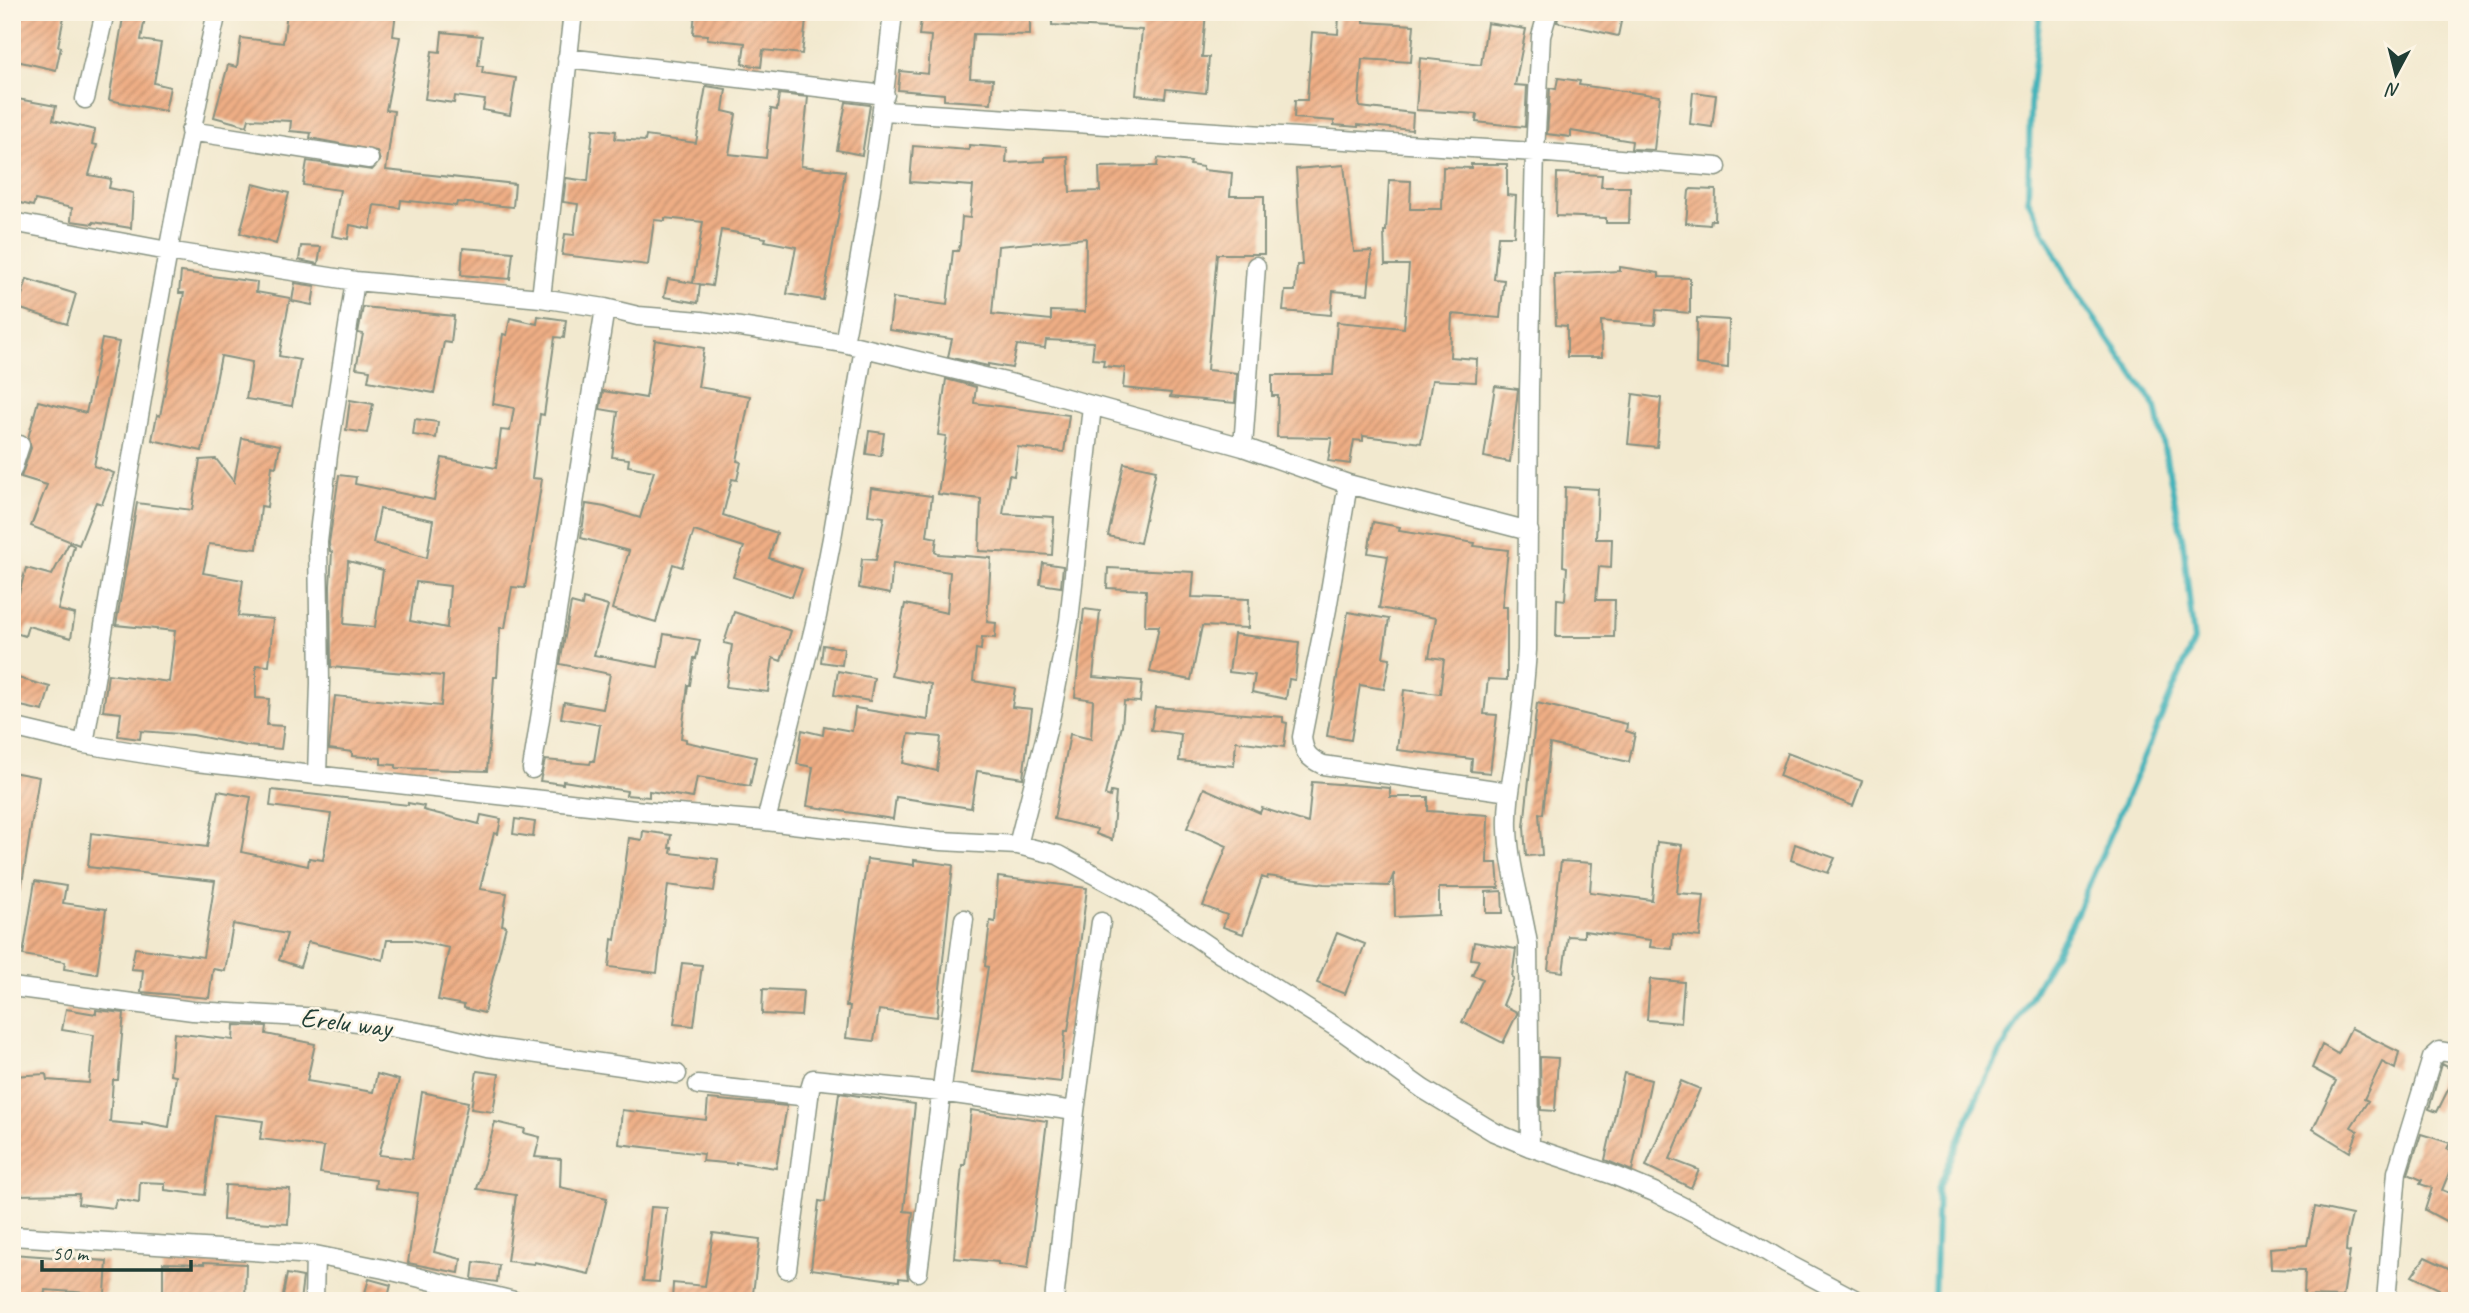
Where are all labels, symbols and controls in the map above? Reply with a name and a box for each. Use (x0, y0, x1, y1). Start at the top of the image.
north arrow (2360, 38, 2430, 108)
text: N (2384, 77, 2401, 103)
street label: Erelu way (299, 999, 396, 1045)
scale bar (42, 1229, 191, 1273)
text: 50 m (52, 1240, 90, 1266)

